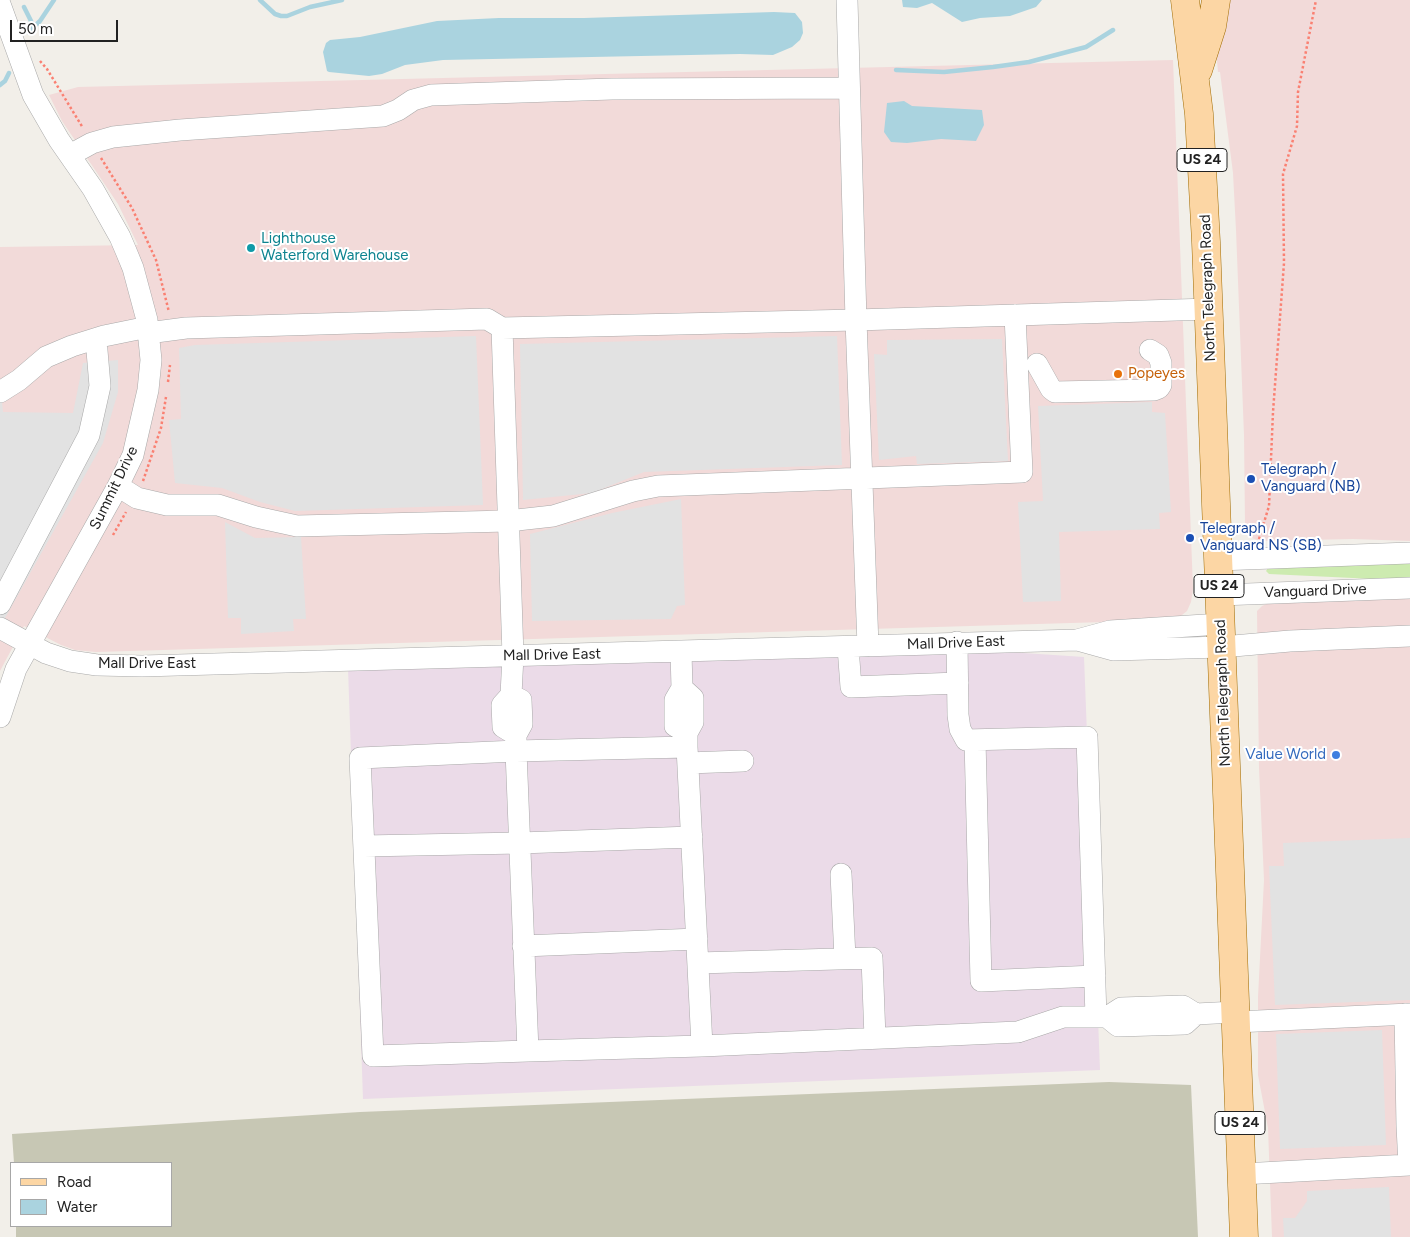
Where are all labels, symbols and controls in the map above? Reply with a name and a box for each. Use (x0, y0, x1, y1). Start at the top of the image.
scale bar (12, 10, 120, 42)
text: 50 m (18, 20, 53, 38)
road number: US 24 (1177, 148, 1227, 172)
street label: North Telegraph Road (1196, 214, 1220, 362)
place label: Lighthouse Waterford Warehouse (261, 230, 408, 265)
marker: Lighthouse Waterford Warehouse (245, 242, 257, 254)
place label: Popeyes (1128, 365, 1185, 383)
marker: Popeyes (1112, 368, 1124, 380)
street label: Summit Drive (86, 443, 142, 533)
place label: Telegraph / Vanguard (NB) (1261, 461, 1361, 496)
marker: Telegraph / Vanguard (NB) (1245, 473, 1257, 485)
place label: Telegraph / Vanguard NS (SB) (1200, 520, 1322, 555)
marker: Telegraph / Vanguard NS (SB) (1184, 532, 1196, 544)
road number: US 24 (1194, 574, 1244, 598)
street label: Vanguard Drive (1263, 580, 1367, 602)
street label: North Telegraph Road (1211, 619, 1235, 767)
street label: Mall Drive East (907, 632, 1005, 654)
street label: Mall Drive East (503, 645, 601, 665)
street label: Mall Drive East (98, 655, 196, 673)
place label: Value World (1245, 746, 1326, 764)
marker: Value World (1330, 749, 1342, 761)
road number: US 24 (1215, 1112, 1265, 1134)
legend (10, 1162, 172, 1227)
text: Road (57, 1173, 92, 1191)
text: Water (57, 1198, 97, 1216)

